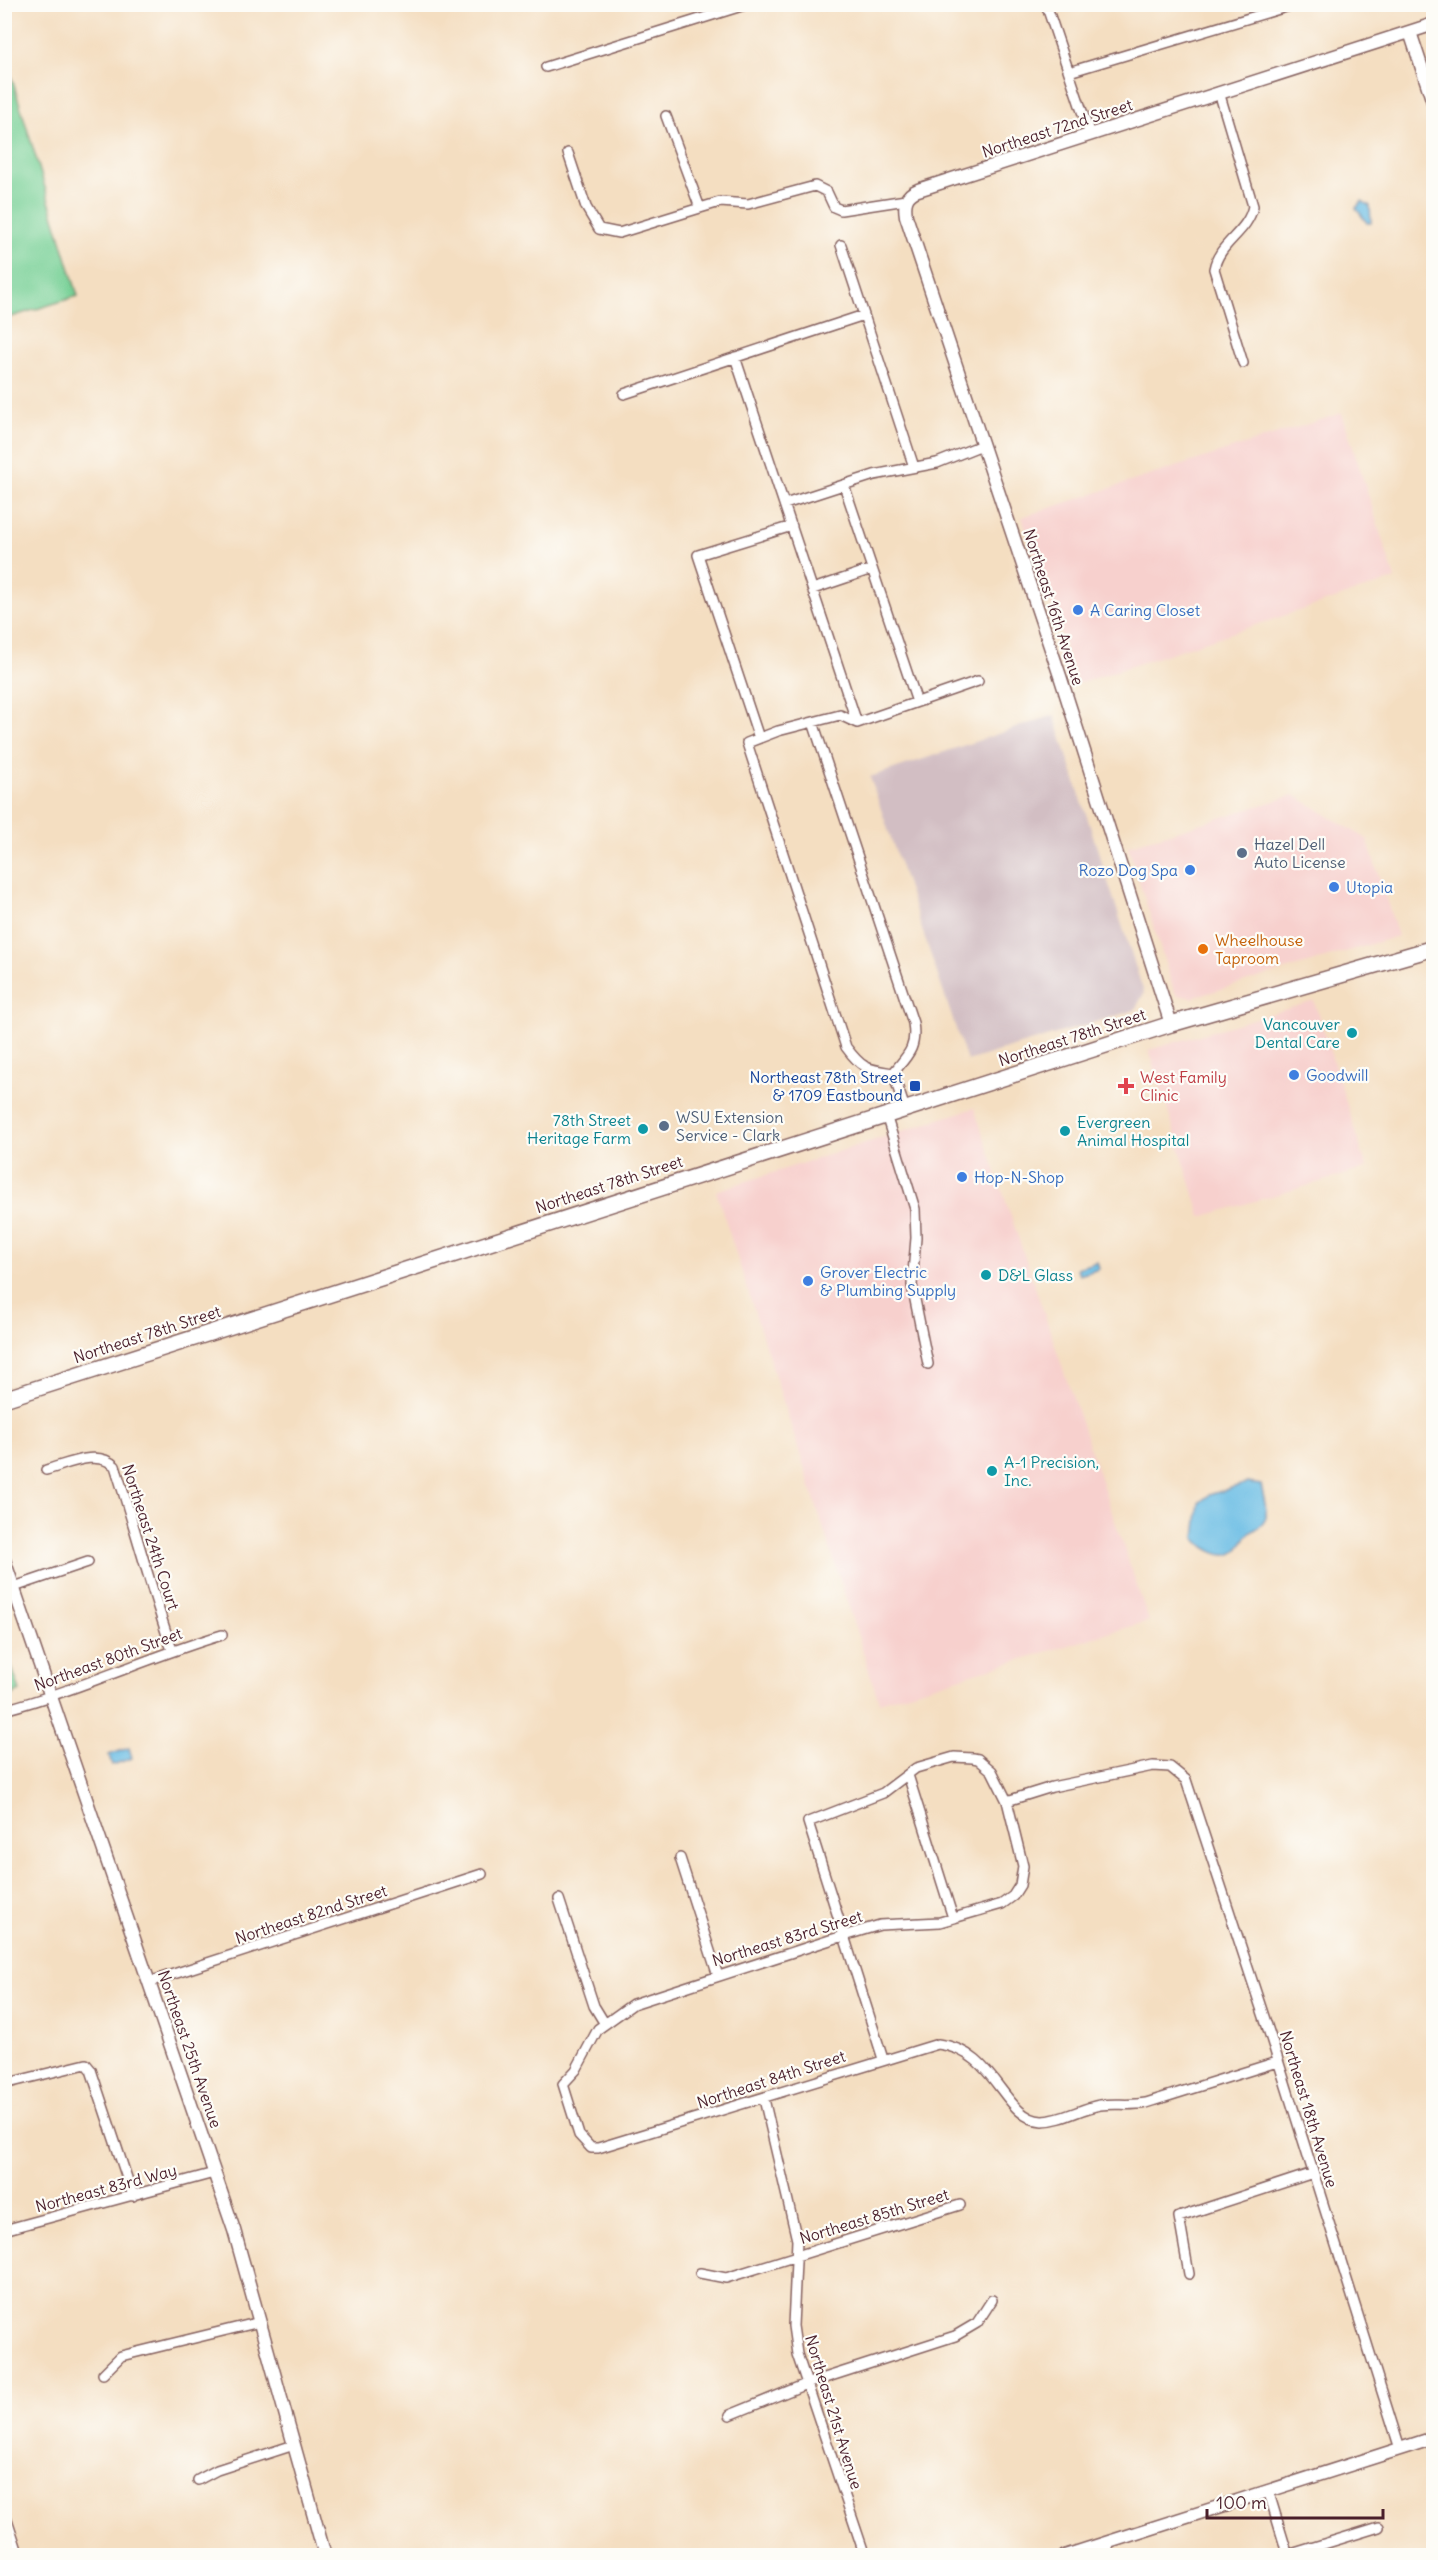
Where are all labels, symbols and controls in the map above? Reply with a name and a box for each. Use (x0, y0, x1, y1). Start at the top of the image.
street label: Northeast 72nd Street (979, 94, 1135, 162)
street label: Northeast 16th Avenue (1019, 526, 1089, 688)
place label: A Caring Closet (1090, 600, 1201, 620)
marker: A Caring Closet (1071, 603, 1085, 617)
place label: Hazel Dell Auto License (1254, 834, 1346, 872)
marker: Hazel Dell Auto License (1235, 846, 1249, 860)
place label: Rozo Dog Spa (1079, 860, 1178, 880)
marker: Rozo Dog Spa (1183, 863, 1197, 877)
place label: Utopia (1346, 877, 1393, 897)
marker: Utopia (1327, 880, 1341, 894)
place label: Wheelhouse Taproom (1215, 930, 1303, 968)
marker: Wheelhouse Taproom (1196, 942, 1210, 956)
street label: Northeast 78th Street (996, 1004, 1149, 1070)
place label: Vancouver Dental Care (1255, 1014, 1340, 1052)
marker: Vancouver Dental Care (1345, 1026, 1359, 1040)
place label: Goodwill (1306, 1065, 1368, 1085)
place label: Northeast 78th Street & 1709 Eastbound (750, 1067, 904, 1105)
place label: West Family Clinic (1140, 1067, 1227, 1105)
marker: Goodwill (1287, 1068, 1301, 1082)
marker: West Family Clinic (1117, 1077, 1135, 1095)
marker: Northeast 78th Street & 1709 Eastbound (908, 1079, 922, 1093)
place label: WSU Extension Service - Clark (676, 1107, 784, 1145)
place label: 78th Street Heritage Farm (527, 1110, 632, 1148)
place label: Evergreen Animal Hospital (1077, 1112, 1189, 1150)
marker: WSU Extension Service - Clark (657, 1119, 671, 1133)
marker: 78th Street Heritage Farm (636, 1122, 650, 1136)
marker: Evergreen Animal Hospital (1058, 1124, 1072, 1138)
street label: Northeast 78th Street (533, 1151, 686, 1217)
place label: Hop-N-Shop (974, 1167, 1064, 1187)
marker: Hop-N-Shop (955, 1170, 969, 1184)
place label: Grover Electric & Plumbing Supply (820, 1262, 956, 1300)
place label: D&L Glass (998, 1265, 1073, 1285)
marker: D&L Glass (979, 1268, 993, 1282)
marker: Grover Electric & Plumbing Supply (801, 1274, 815, 1288)
street label: Northeast 78th Street (71, 1301, 224, 1367)
place label: A-1 Precision, Inc. (1004, 1452, 1099, 1490)
street label: Northeast 24th Court (118, 1462, 184, 1613)
marker: A-1 Precision, Inc. (985, 1464, 999, 1478)
street label: Northeast 80th Street (31, 1623, 185, 1695)
street label: Northeast 82nd Street (233, 1880, 390, 1948)
street label: Northeast 83rd Street (710, 1905, 865, 1970)
street label: Northeast 25th Avenue (154, 1968, 226, 2130)
street label: Northeast 18th Avenue (1276, 2028, 1342, 2190)
street label: Northeast 84th Street (694, 2045, 848, 2112)
street label: Northeast 83rd Way (33, 2160, 179, 2216)
street label: Northeast 85th Street (797, 2184, 952, 2248)
street label: Northeast 21st Avenue (801, 2332, 867, 2492)
scale bar (1207, 2482, 1382, 2520)
text: 100 m (1216, 2491, 1267, 2514)

